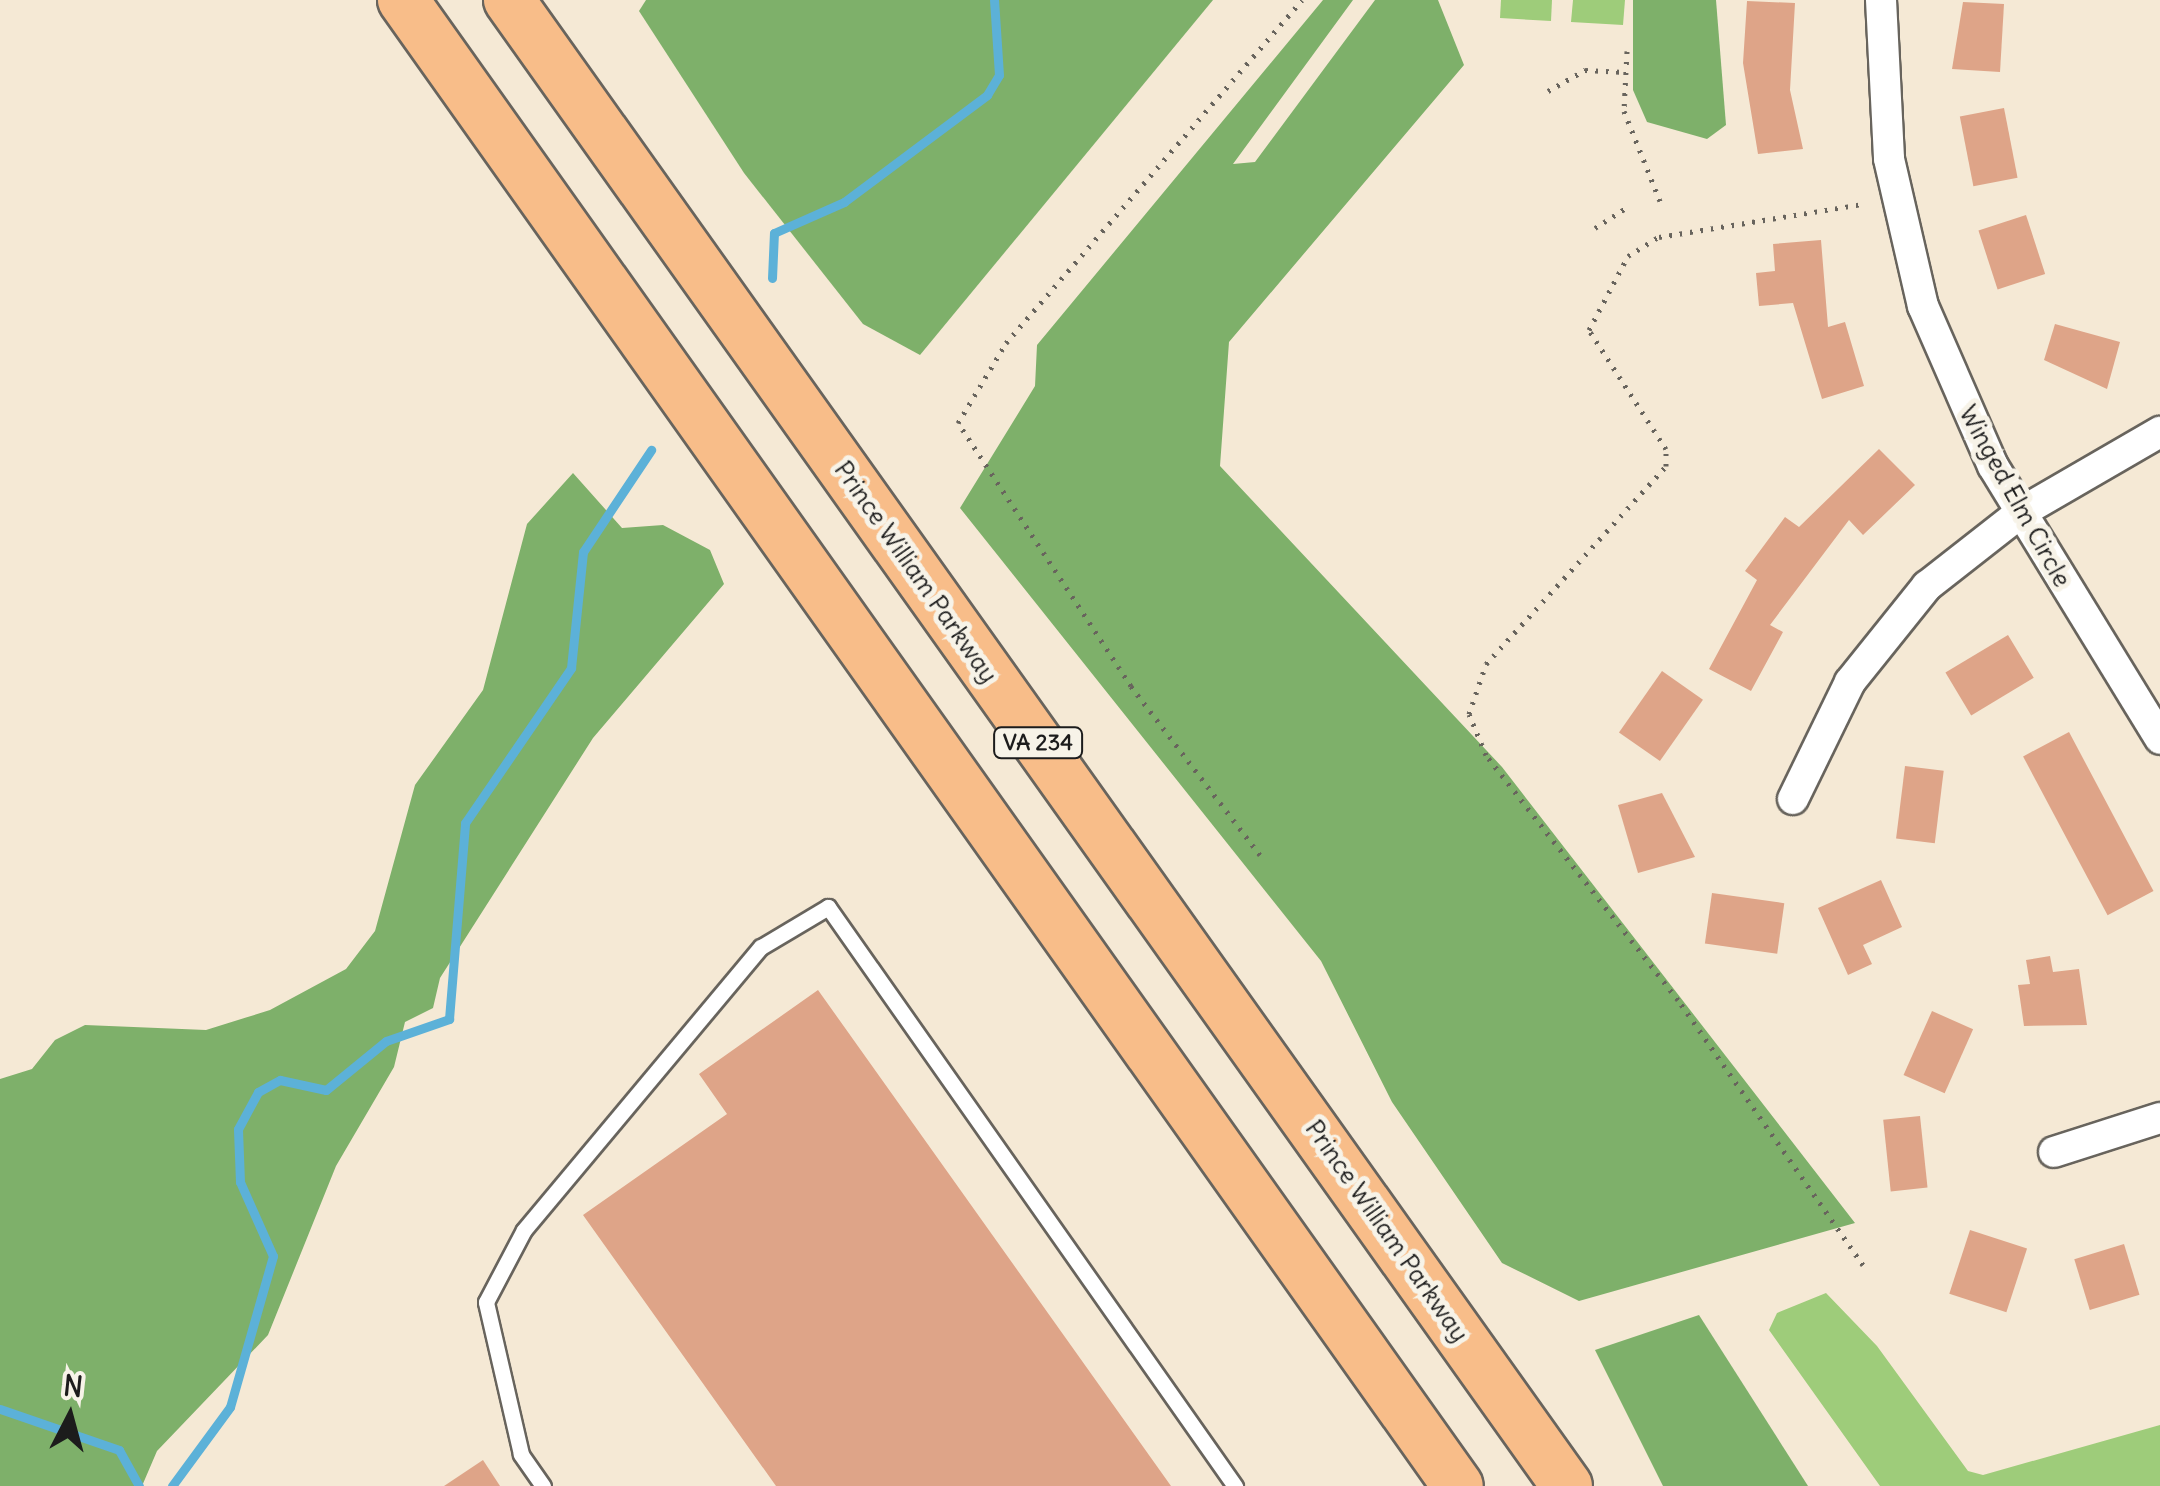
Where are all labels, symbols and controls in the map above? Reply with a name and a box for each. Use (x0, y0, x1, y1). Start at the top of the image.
street label: Winged Elm Circle (1953, 400, 2077, 592)
street label: Prince William Parkway (828, 455, 1004, 689)
road number: VA 234 (993, 726, 1083, 760)
street label: Prince William Parkway (1299, 1114, 1475, 1348)
north arrow (20, 1366, 120, 1466)
text: N (62, 1367, 85, 1405)

